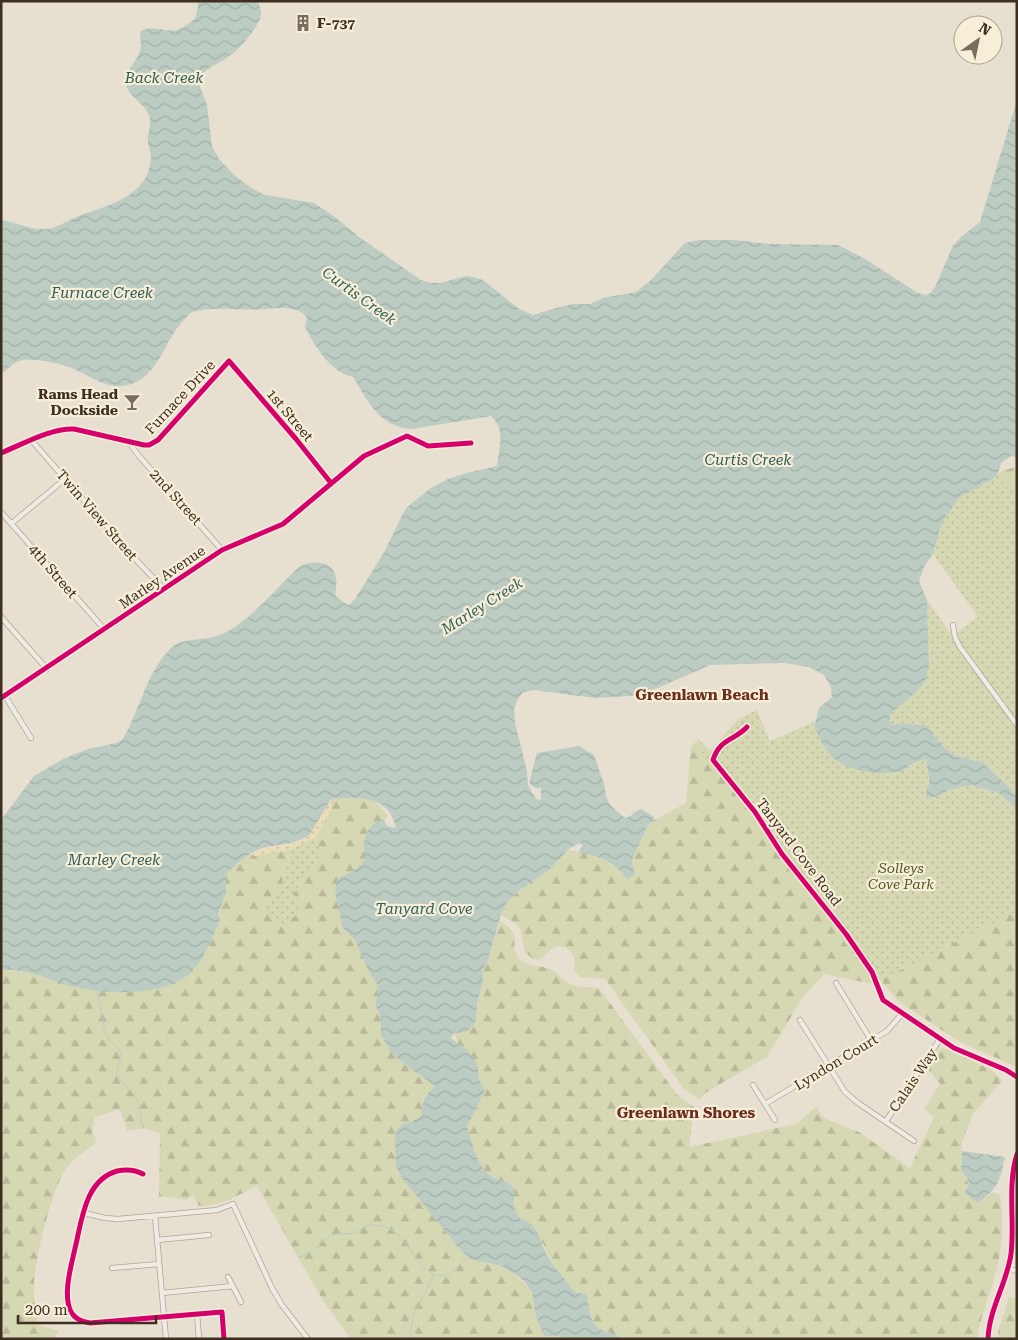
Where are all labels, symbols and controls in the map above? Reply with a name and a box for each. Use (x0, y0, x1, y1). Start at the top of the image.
building icon: F-737 (293, 13, 313, 33)
place label: F-737 (317, 15, 355, 31)
north arrow (953, 15, 1003, 65)
text: N (976, 19, 994, 39)
water label: Back Creek (124, 69, 204, 87)
water label: Curtis Creek (319, 263, 400, 329)
water label: Furnace Creek (50, 284, 154, 302)
street label: Furnace Drive (142, 357, 218, 437)
place label: Rams Head Dockside (38, 386, 119, 418)
street label: 1st Street (263, 386, 317, 444)
bar icon: Rams Head Dockside (122, 392, 142, 412)
water label: Curtis Creek (705, 451, 792, 469)
street label: Twin View Street (53, 466, 141, 564)
street label: 2nd Street (147, 466, 205, 528)
street label: 4th Street (25, 541, 81, 601)
street label: Marley Avenue (116, 542, 208, 612)
water label: Marley Creek (437, 573, 527, 639)
district label: Greenlawn Beach (635, 686, 769, 704)
street label: Tanyard Cove Road (753, 795, 845, 909)
water label: Marley Creek (67, 851, 161, 869)
park label: Solleys Cove Park (868, 860, 934, 892)
water label: Tanyard Cove (375, 900, 473, 918)
street label: Lyndon Court (791, 1031, 881, 1093)
street label: Calais Way (886, 1045, 941, 1115)
district label: Greenlawn Shores (617, 1104, 756, 1122)
scale bar (18, 1292, 155, 1324)
text: 200 m (25, 1301, 68, 1319)

